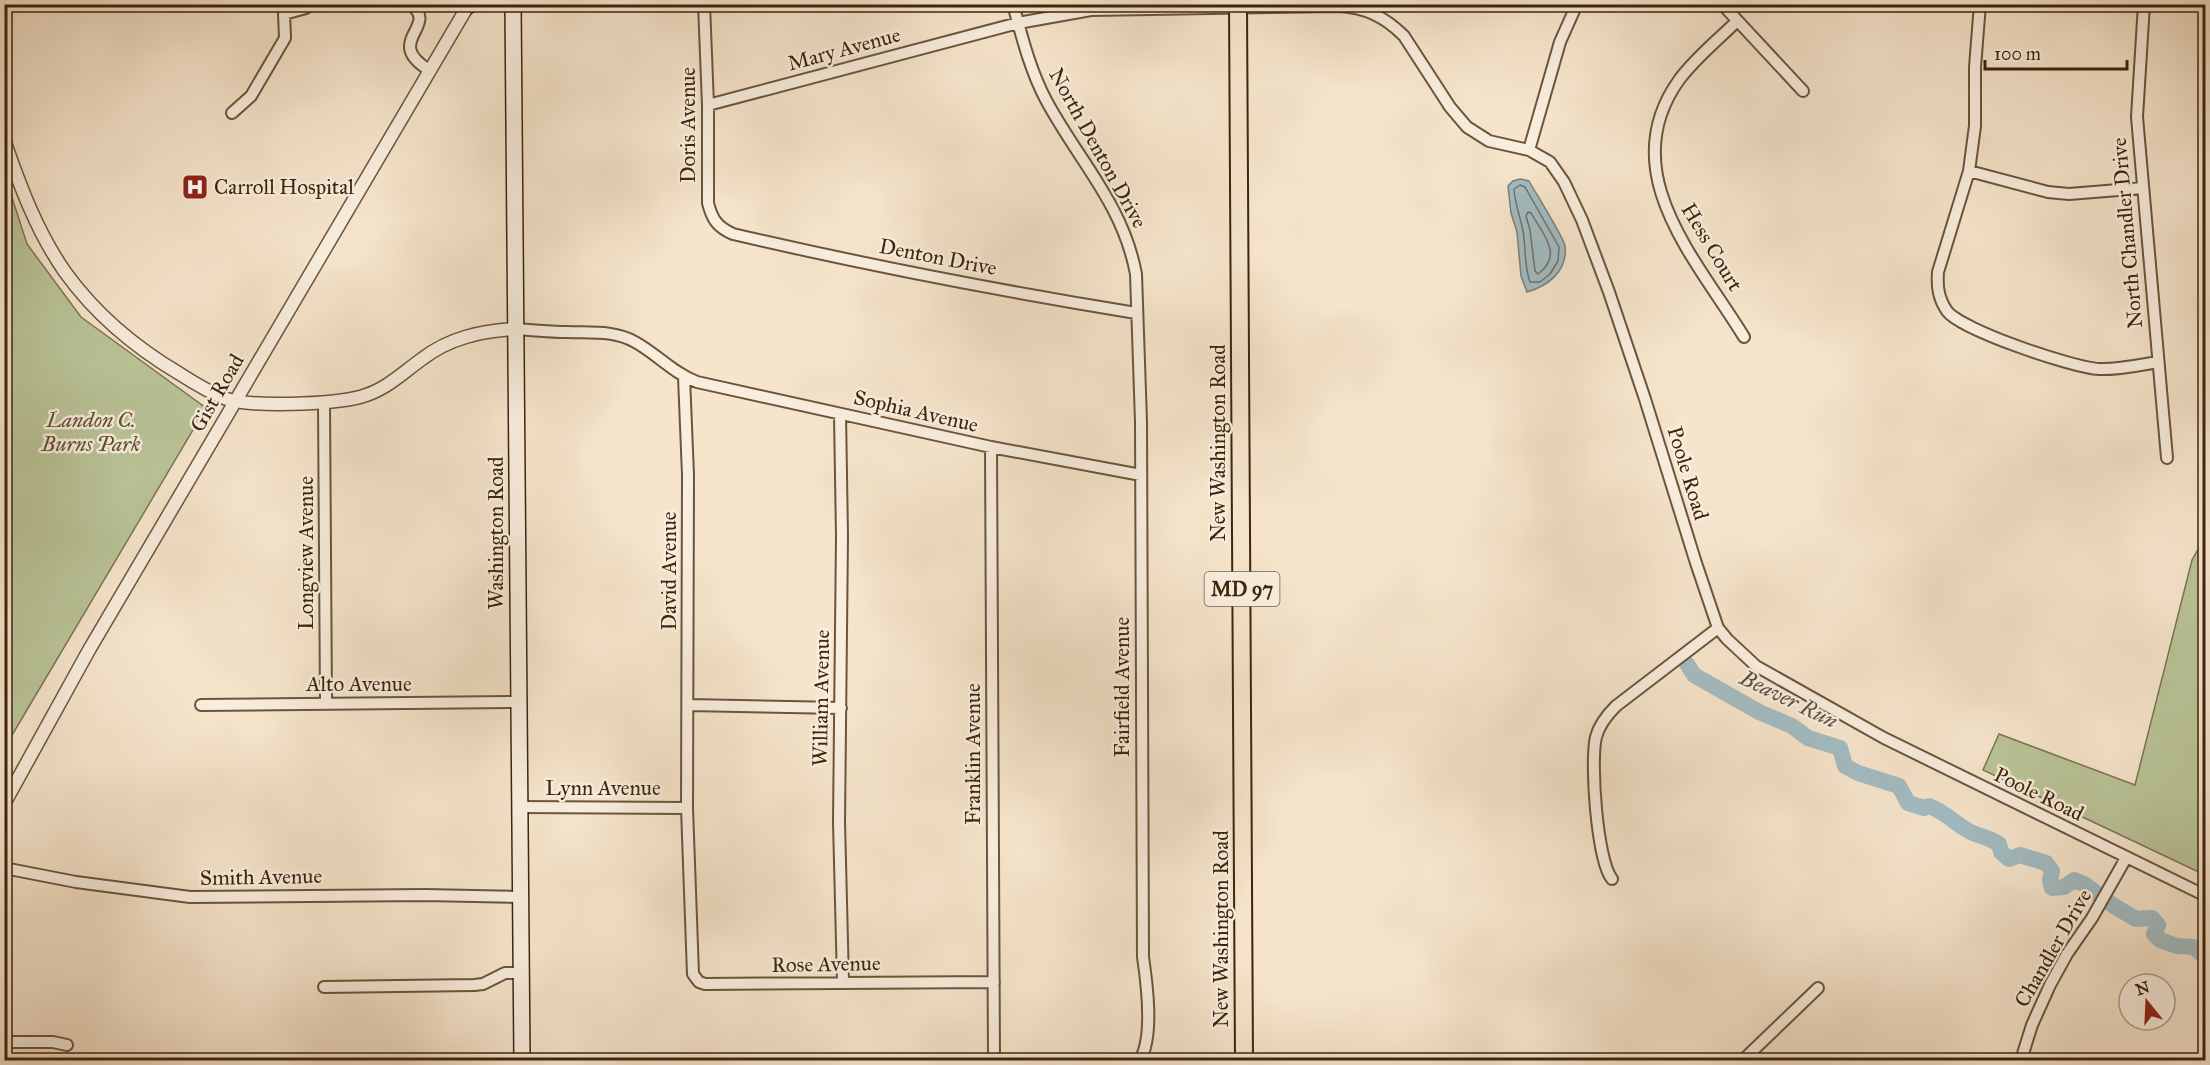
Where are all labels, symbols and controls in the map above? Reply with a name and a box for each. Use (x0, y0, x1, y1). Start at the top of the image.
street label: Mary Avenue (785, 21, 904, 77)
scale bar (1985, 33, 2128, 71)
text: 100 m (1994, 43, 2041, 65)
street label: North Denton Drive (1043, 63, 1153, 233)
street label: Doris Avenue (675, 67, 701, 183)
street label: North Chandler Drive (2106, 136, 2148, 330)
hospital icon: Carroll Hospital (180, 172, 210, 202)
place label: Carroll Hospital (214, 174, 354, 200)
street label: Hess Court (1676, 198, 1749, 296)
street label: Denton Drive (877, 233, 999, 281)
street label: New Washington Road (1205, 344, 1231, 542)
street label: Gist Road (184, 349, 250, 437)
street label: Sophia Avenue (851, 384, 981, 438)
park label: Landon C. Burns Park (41, 407, 141, 457)
street label: Poole Road (1661, 423, 1715, 523)
street label: Washington Road (483, 456, 509, 609)
street label: Longview Avenue (293, 476, 319, 630)
street label: David Avenue (656, 511, 682, 631)
road number: MD 97 (1204, 572, 1280, 606)
street label: Fairfield Avenue (1109, 617, 1135, 757)
street label: William Avenue (807, 629, 835, 767)
water label: Beaver Run (1735, 663, 1843, 734)
street label: Alto Avenue (305, 671, 412, 697)
street label: Franklin Avenue (960, 683, 986, 825)
street label: Poole Road (1990, 761, 2088, 827)
street label: Lynn Avenue (545, 775, 661, 801)
street label: New Washington Road (1208, 830, 1234, 1028)
street label: Smith Avenue (200, 863, 323, 891)
street label: Chandler Drive (2009, 884, 2097, 1012)
street label: Rose Avenue (771, 950, 881, 978)
north arrow (2117, 972, 2177, 1032)
text: N (2133, 977, 2152, 999)

